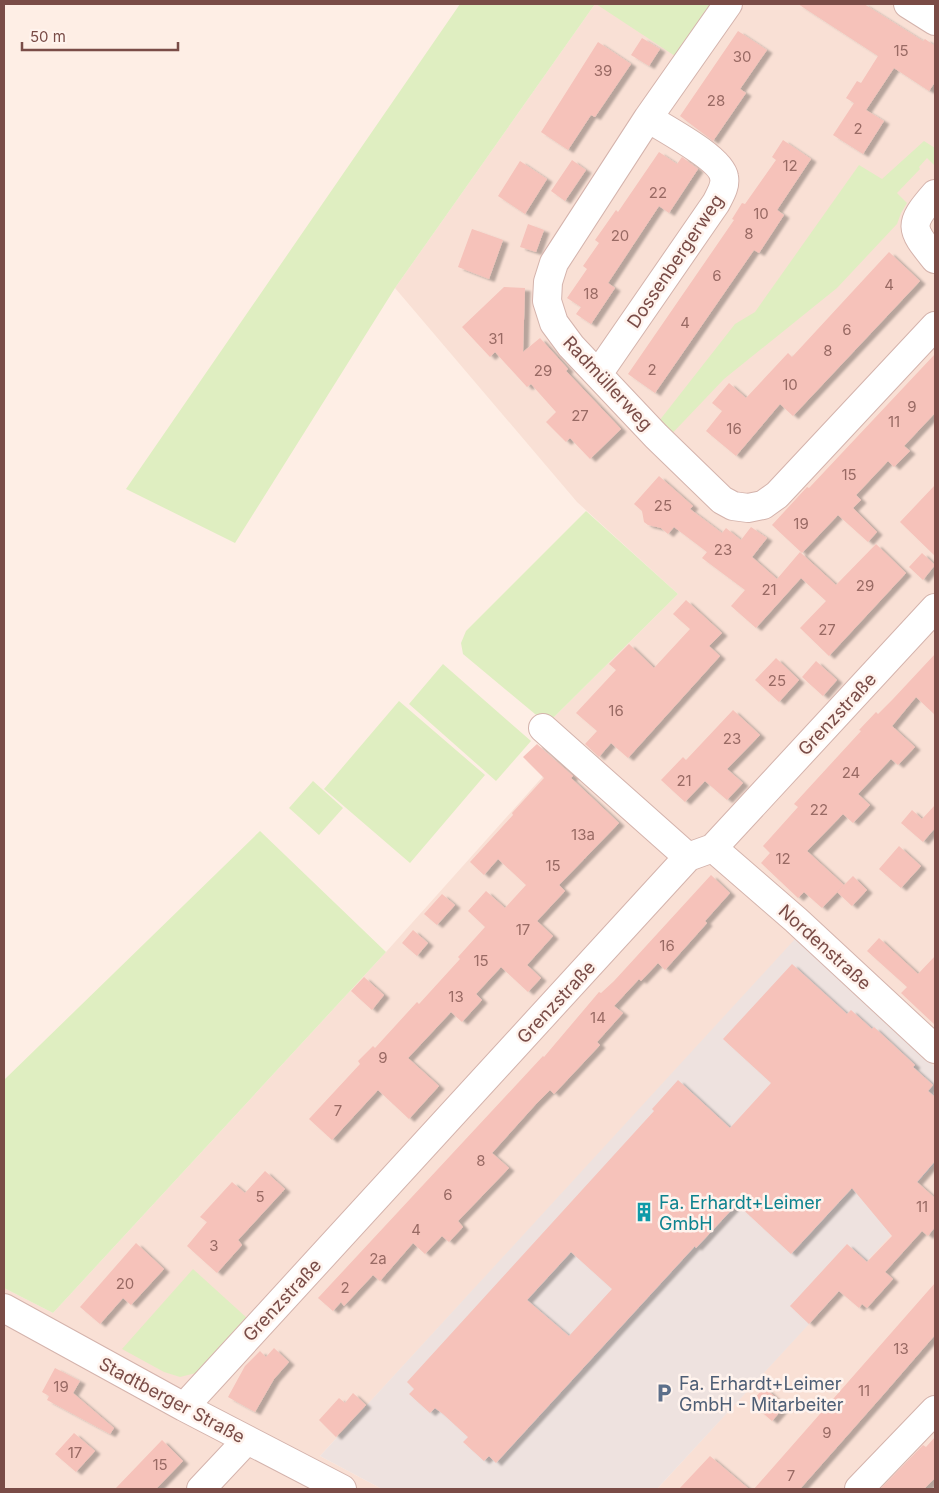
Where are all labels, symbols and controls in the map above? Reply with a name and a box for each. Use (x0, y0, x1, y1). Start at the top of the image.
scale bar (22, 20, 179, 52)
text: 50 m (30, 27, 66, 46)
house number: 15 (893, 41, 909, 60)
house number: 30 (733, 47, 751, 66)
house number: 39 (594, 61, 612, 80)
house number: 28 (707, 91, 725, 110)
house number: 2 (853, 119, 863, 138)
house number: 12 (782, 156, 798, 175)
house number: 22 (649, 183, 667, 202)
street label: Dossenbergerweg (623, 190, 727, 332)
house number: 10 (753, 204, 769, 223)
house number: 8 (744, 224, 754, 243)
house number: 20 (611, 226, 629, 245)
house number: 6 (712, 266, 722, 285)
house number: 4 (884, 275, 894, 294)
house number: 18 (583, 284, 599, 303)
house number: 4 (680, 313, 690, 332)
house number: 6 (842, 320, 852, 339)
house number: 31 (488, 329, 504, 348)
street label: Radmüllerweg (559, 332, 657, 434)
house number: 8 (823, 341, 833, 360)
house number: 2 (647, 360, 657, 379)
house number: 29 (534, 361, 552, 380)
house number: 10 (782, 375, 798, 394)
house number: 9 (907, 397, 917, 416)
house number: 27 (571, 406, 589, 425)
house number: 11 (888, 412, 900, 431)
house number: 16 (726, 419, 742, 438)
house number: 15 (841, 465, 857, 484)
house number: 25 (654, 496, 672, 515)
house number: 19 (793, 514, 809, 533)
house number: 23 (714, 540, 732, 559)
house number: 29 (856, 576, 874, 595)
house number: 21 (761, 580, 777, 599)
house number: 27 (818, 620, 836, 639)
street label: Grenzstraße (794, 669, 880, 759)
house number: 25 (768, 671, 786, 690)
house number: 16 (608, 701, 624, 720)
house number: 23 (723, 729, 741, 748)
house number: 24 (842, 763, 860, 782)
house number: 21 (676, 771, 692, 790)
house number: 22 (810, 800, 828, 819)
house number: 13a (571, 825, 595, 844)
house number: 12 (775, 849, 791, 868)
house number: 15 (545, 856, 561, 875)
street label: Nordenstraße (775, 900, 875, 994)
house number: 17 (516, 920, 530, 939)
house number: 16 (659, 936, 675, 955)
house number: 15 (473, 951, 489, 970)
street label: Grenzstraße (513, 957, 599, 1047)
house number: 13 (448, 987, 464, 1006)
house number: 14 (590, 1008, 606, 1027)
house number: 9 (378, 1048, 388, 1067)
house number: 7 (334, 1101, 342, 1120)
house number: 8 (476, 1151, 486, 1170)
house number: 6 (443, 1185, 453, 1204)
house number: 5 (255, 1187, 265, 1206)
place label: Fa. Erhardt+Leimer GmbH (659, 1192, 822, 1234)
house number: 11 (916, 1197, 928, 1216)
building icon: Fa. Erhardt+Leimer GmbH (633, 1201, 655, 1223)
house number: 4 (411, 1220, 421, 1239)
house number: 3 (209, 1236, 219, 1255)
house number: 2a (369, 1249, 387, 1268)
street label: Grenzstraße (239, 1255, 325, 1345)
house number: 20 (116, 1274, 134, 1293)
house number: 2 (340, 1278, 350, 1297)
house number: 13 (893, 1339, 909, 1358)
street label: Stadtberger Straße (96, 1353, 248, 1447)
place label: Fa. Erhardt+Leimer GmbH - Mitarbeiter (679, 1373, 844, 1415)
house number: 19 (53, 1377, 69, 1396)
house number: 11 (858, 1381, 870, 1400)
parking icon: Fa. Erhardt+Leimer GmbH - Mitarbeiter (653, 1382, 675, 1404)
house number: 9 (822, 1423, 832, 1442)
house number: 17 (68, 1443, 82, 1462)
house number: 15 (152, 1455, 168, 1474)
house number: 7 (787, 1466, 795, 1485)

